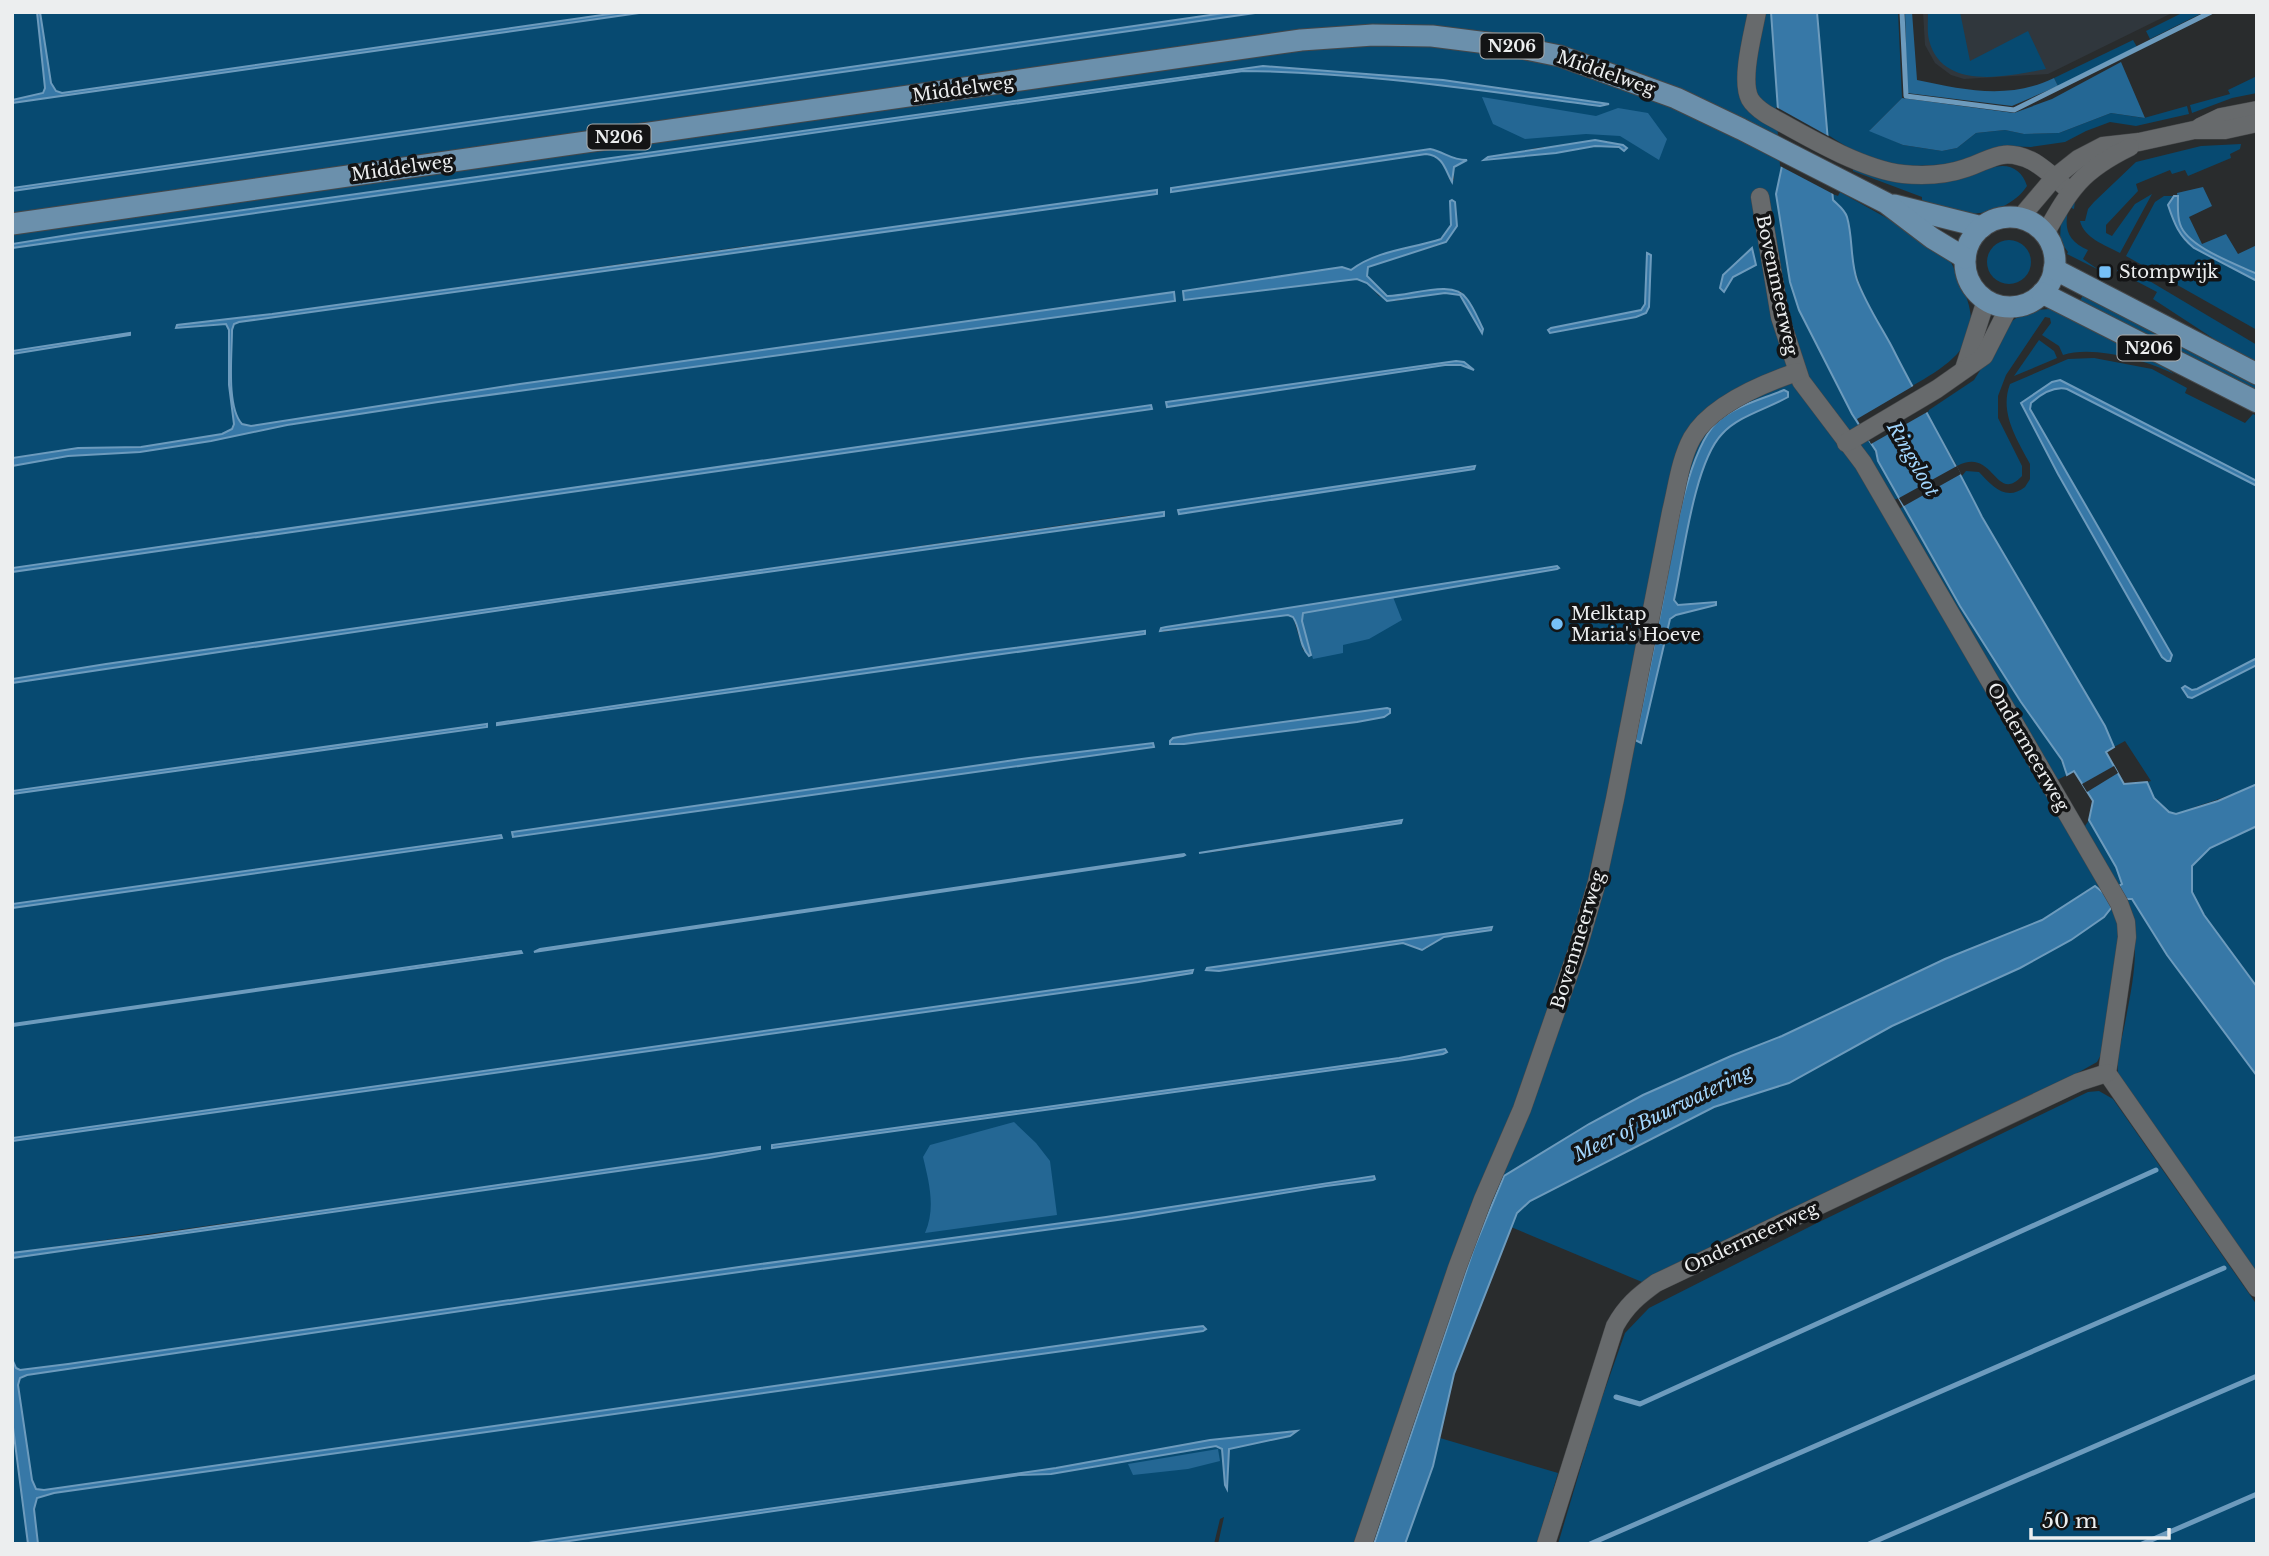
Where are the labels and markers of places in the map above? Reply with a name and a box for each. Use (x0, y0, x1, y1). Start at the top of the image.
place label: Stompwijk (2119, 261, 2218, 283)
marker: Stompwijk (2097, 264, 2113, 280)
place label: Melktap Maria's Hoeve (1571, 603, 1701, 646)
marker: Melktap Maria's Hoeve (1549, 616, 1565, 632)

